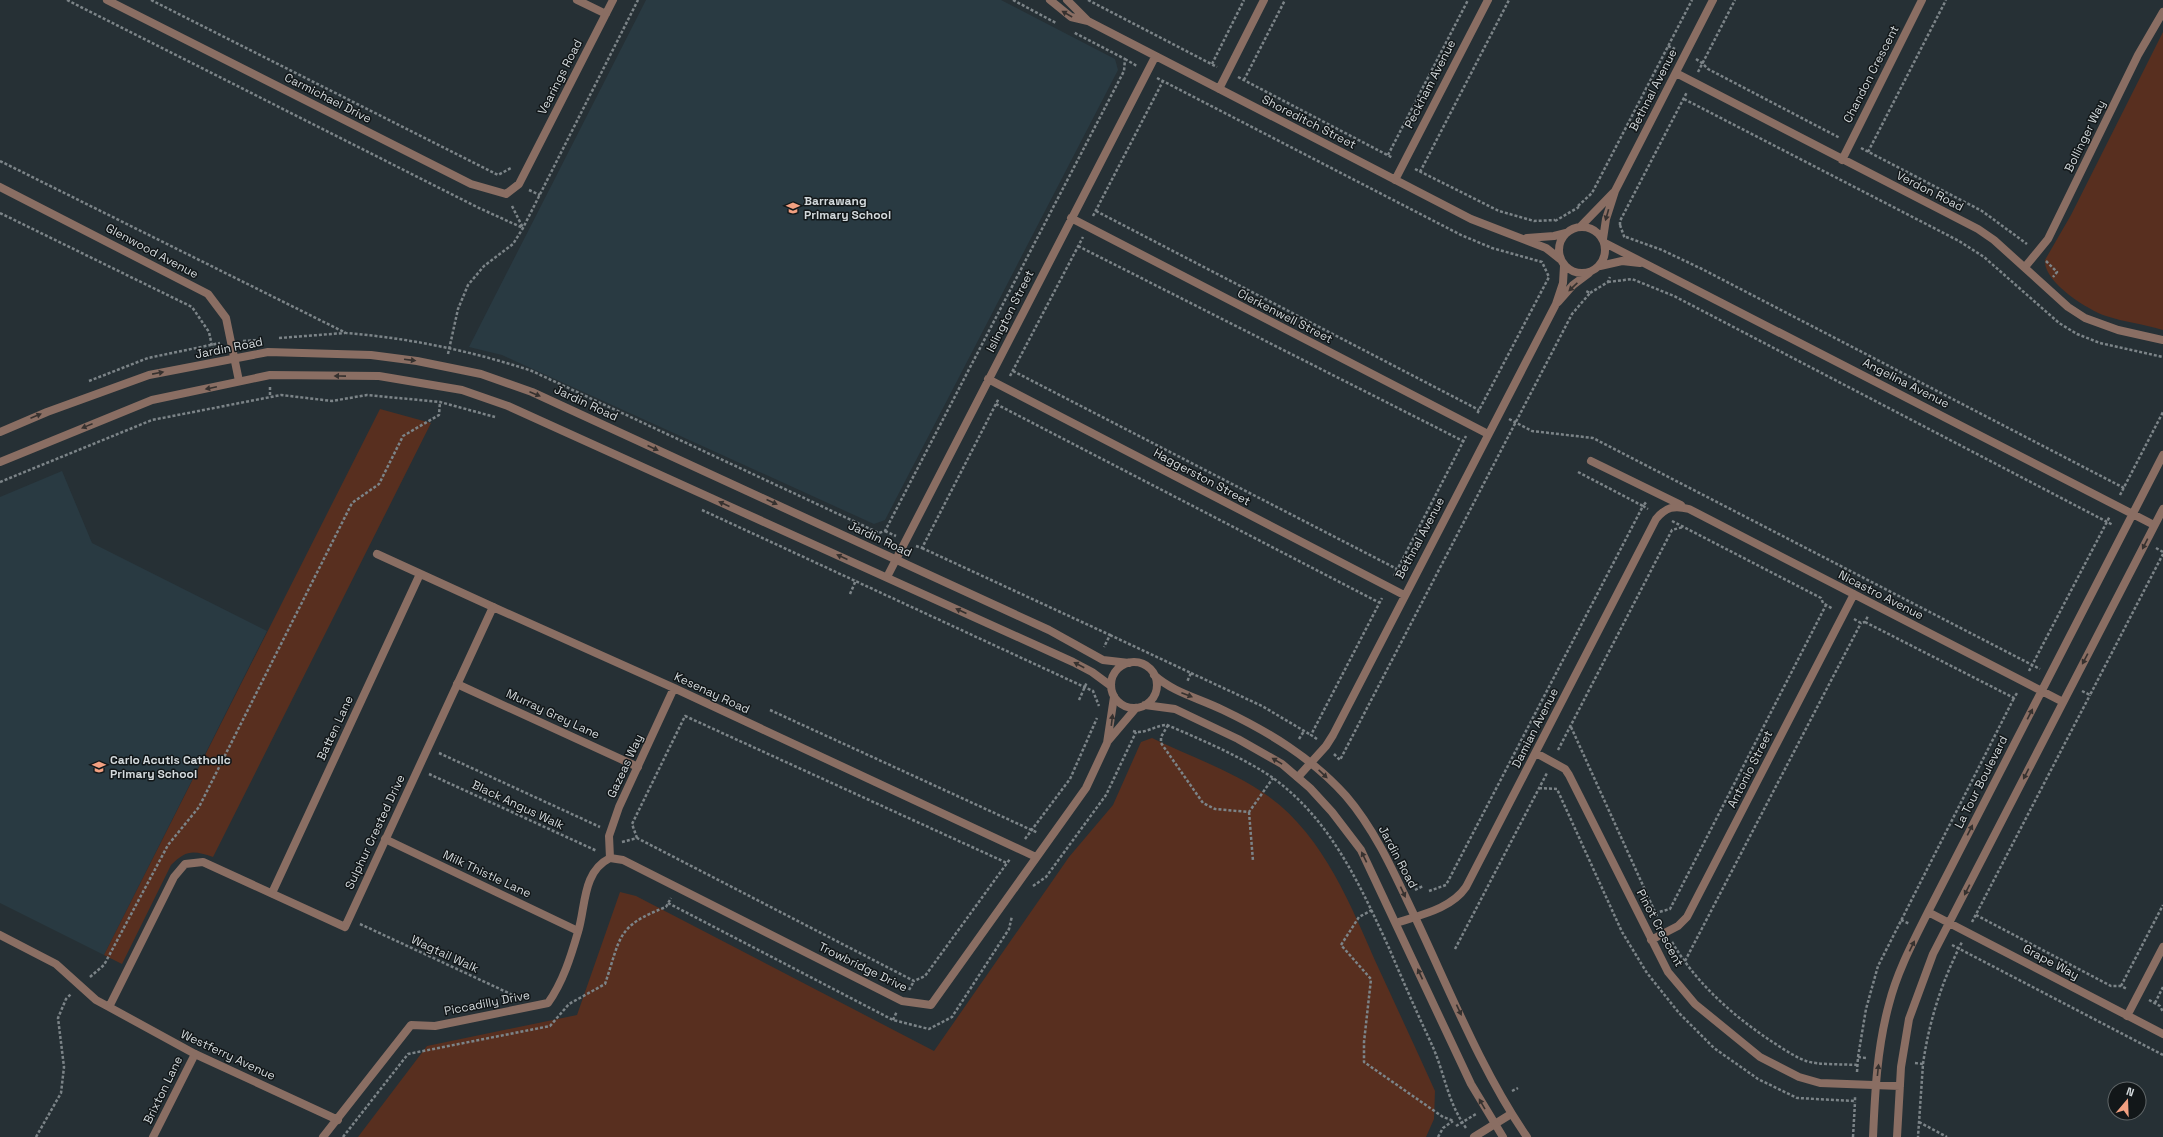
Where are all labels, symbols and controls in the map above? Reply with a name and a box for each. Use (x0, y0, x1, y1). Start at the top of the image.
one-way arrow (1061, 11, 1073, 17)
street label: Chandon Crescent (1840, 23, 1902, 125)
street label: Vearings Road (534, 37, 586, 117)
street label: Peckham Avenue (1401, 37, 1459, 131)
street label: Bethnal Avenue (1625, 46, 1681, 134)
street label: Carmichael Drive (282, 69, 374, 127)
street label: Shoreditch Street (1259, 91, 1359, 153)
street label: Bollinger Way (2061, 97, 2109, 175)
street label: Verdon Road (1894, 167, 1966, 215)
place label: Barrawang Primary School (804, 193, 891, 223)
school or university icon: Barrawang Primary School (785, 200, 801, 216)
one-way arrow (1604, 209, 1610, 221)
street label: Glenwood Avenue (103, 220, 201, 282)
street label: Islington Street (982, 267, 1038, 355)
one-way arrow (1568, 282, 1578, 291)
street label: Clerkenwell Street (1235, 285, 1335, 347)
street label: Jardin Road (194, 334, 264, 362)
street label: Angelina Avenue (1860, 354, 1952, 412)
one-way arrow (404, 357, 416, 364)
one-way arrow (152, 370, 164, 376)
one-way arrow (333, 373, 346, 379)
street label: Jardin Road (552, 381, 620, 425)
one-way arrow (205, 385, 217, 391)
one-way arrow (530, 391, 542, 397)
one-way arrow (30, 413, 42, 419)
one-way arrow (81, 424, 93, 430)
one-way arrow (648, 445, 659, 451)
street label: Haggerston Street (1151, 445, 1253, 509)
street label: Bethnal Avenue (1392, 494, 1448, 582)
one-way arrow (766, 499, 777, 505)
one-way arrow (718, 500, 730, 507)
street label: Jardin Road (846, 517, 914, 561)
one-way arrow (2142, 538, 2148, 549)
one-way arrow (837, 554, 848, 560)
street label: Nicastro Avenue (1836, 567, 1926, 623)
one-way arrow (955, 608, 966, 614)
one-way arrow (2082, 653, 2088, 665)
one-way arrow (1073, 662, 1085, 668)
street label: Kesenay Road (672, 669, 752, 717)
street label: Murray Grey Lane (504, 685, 602, 743)
street label: Damian Avenue (1508, 685, 1562, 771)
one-way arrow (1182, 692, 1193, 698)
street label: Batten Lane (313, 693, 357, 763)
one-way arrow (2026, 708, 2033, 720)
one-way arrow (1108, 714, 1115, 726)
street label: Antonio Street (1724, 728, 1776, 810)
street label: Gazeas Way (603, 732, 647, 800)
street label: La Tour Boulevard (1951, 733, 2011, 831)
place label: Carlo Acutis Catholic Primary School (110, 752, 231, 782)
one-way arrow (1271, 758, 1283, 765)
school or university icon: Carlo Acutis Catholic Primary School (91, 759, 107, 775)
one-way arrow (1318, 769, 1328, 779)
one-way arrow (2022, 769, 2029, 780)
street label: Sulphur Crested Drive (341, 772, 409, 892)
street label: Black Angus Walk (469, 777, 567, 834)
street label: Jardin Road (1375, 823, 1421, 891)
one-way arrow (1967, 824, 1974, 835)
street label: Milk Thistle Lane (440, 847, 534, 901)
one-way arrow (1361, 851, 1367, 863)
one-way arrow (1964, 885, 1970, 896)
one-way arrow (1400, 886, 1406, 898)
street label: Pinot Crescent (1633, 886, 1687, 970)
street label: Wagtail Walk (409, 931, 482, 977)
street label: Trowbridge Drive (816, 939, 910, 995)
one-way arrow (1909, 940, 1915, 951)
street label: Grape Way (2020, 941, 2082, 983)
one-way arrow (1417, 969, 1423, 980)
street label: Piccadilly Drive (443, 987, 531, 1019)
one-way arrow (1456, 1004, 1462, 1015)
street label: Westferry Avenue (178, 1026, 278, 1084)
street label: Brixton Lane (140, 1053, 186, 1127)
one-way arrow (1874, 1064, 1881, 1076)
north arrow (2107, 1081, 2147, 1121)
text: N (2124, 1084, 2136, 1099)
one-way arrow (1478, 1098, 1485, 1110)

